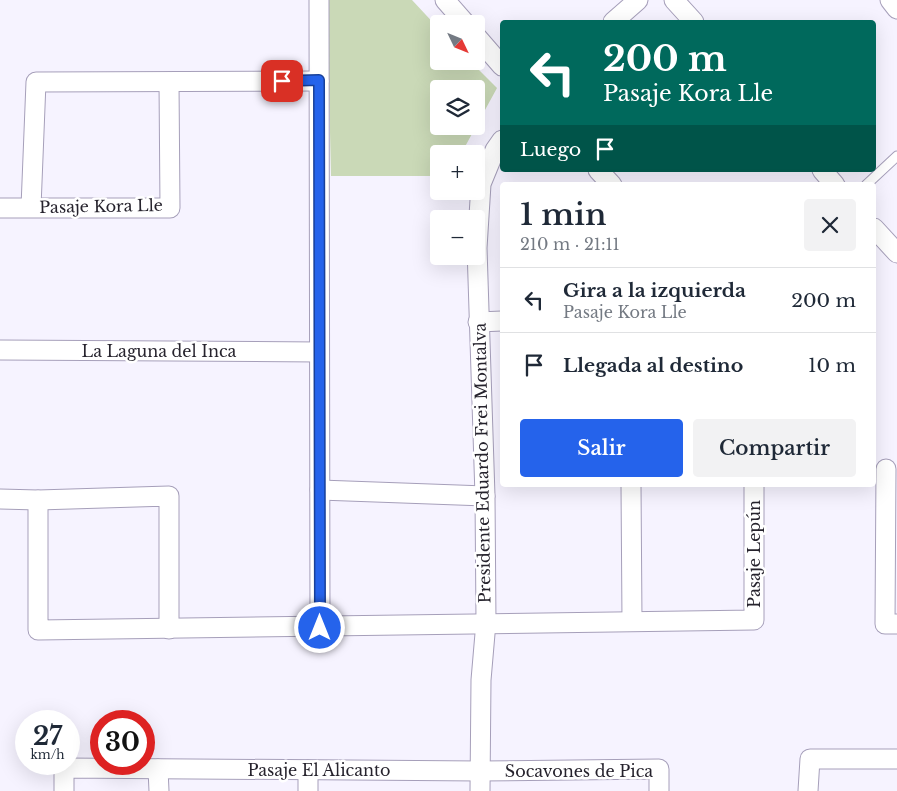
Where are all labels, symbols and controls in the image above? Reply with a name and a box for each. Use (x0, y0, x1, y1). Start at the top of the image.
north arrow (430, 15, 485, 70)
map controls (430, 15, 485, 265)
text: 200 m (603, 37, 727, 80)
icon: left (520, 40, 585, 105)
pin (261, 60, 303, 102)
icon: arrive (268, 67, 296, 95)
button: layers (430, 80, 485, 135)
text: Pasaje Kora Lle (603, 80, 773, 107)
icon: arrive (591, 135, 619, 163)
text: Luego (520, 138, 581, 161)
button: + (430, 145, 485, 200)
street label: Pasaje Kora Lle (39, 195, 163, 217)
text: 1 min (520, 196, 606, 233)
button: close (804, 199, 856, 251)
button: − (430, 210, 485, 265)
text: 210 m · 21:11 (520, 234, 620, 254)
text: Gira a la izquierda (563, 279, 746, 302)
icon: left (520, 286, 548, 314)
text: 200 m (791, 289, 856, 312)
text: Pasaje Kora Lle (563, 302, 687, 322)
street label: Presidente Eduardo Frei Montalva (470, 322, 494, 604)
street label: La Laguna del Inca (82, 341, 237, 361)
icon: arrive (520, 351, 548, 379)
text: Llegada al destino (563, 354, 743, 377)
text: 10 m (808, 354, 856, 377)
button: Salir (520, 419, 683, 477)
button: Compartir (693, 419, 856, 477)
street label: Pasaje Lepún (744, 500, 764, 608)
position arrow (293, 601, 345, 653)
speed limit sign: 30 (90, 710, 155, 775)
text: 27 (33, 721, 62, 752)
text: km/h (30, 747, 65, 762)
street label: Pasaje El Alicanto (247, 760, 391, 780)
street label: Socavones de Pica (505, 761, 653, 781)

